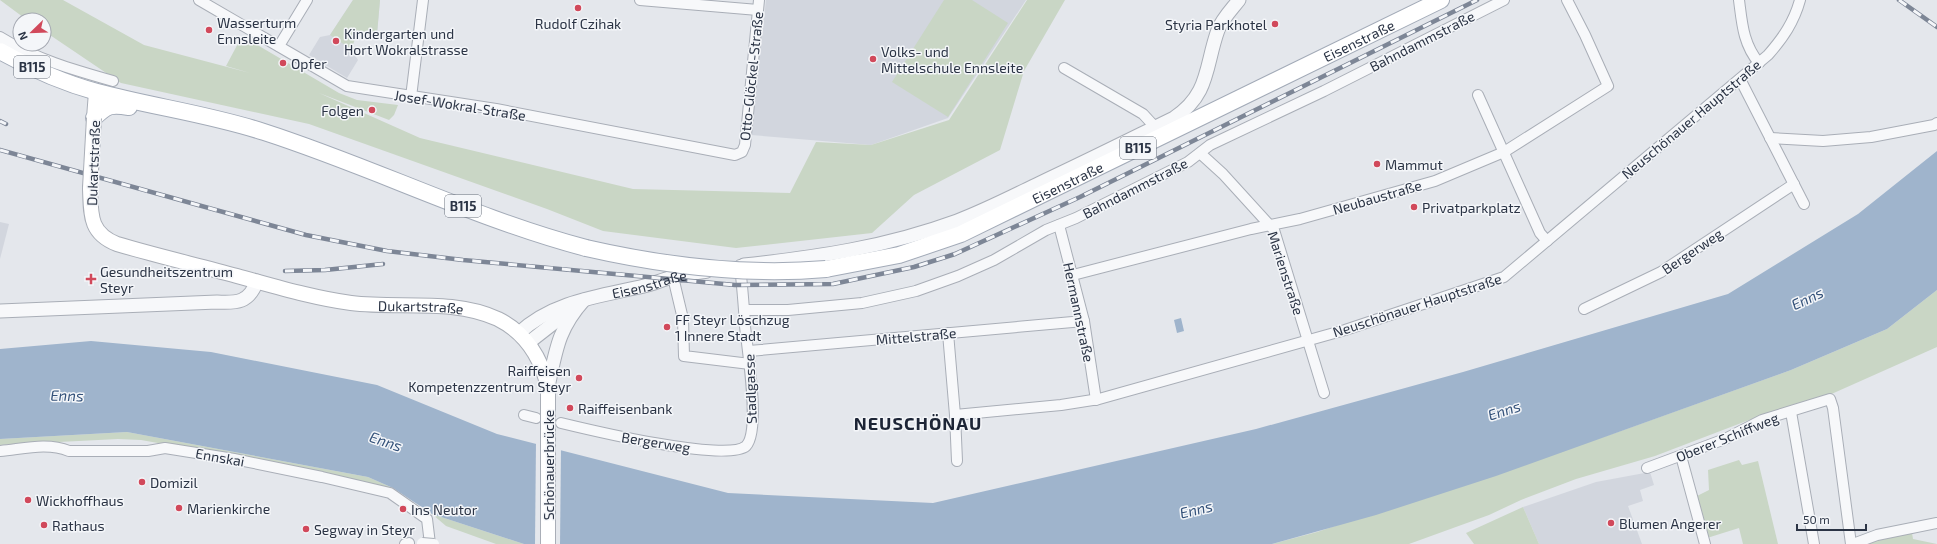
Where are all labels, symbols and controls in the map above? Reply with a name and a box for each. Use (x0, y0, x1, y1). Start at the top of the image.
marker: Rudolf Czihak (573, 3, 583, 13)
street label: Bahndammstraße (1367, 7, 1477, 75)
street label: Otto-Glöckel-Straße (736, 11, 766, 141)
north arrow (12, 12, 52, 52)
place label: Wasserturm Ennsleite (217, 14, 296, 47)
place label: Rudolf Czihak (535, 15, 621, 32)
place label: Styria Parkhotel (1165, 16, 1268, 33)
street label: Eisenstraße (1320, 16, 1397, 65)
marker: Styria Parkhotel (1270, 19, 1280, 29)
marker: Wasserturm Ennsleite (204, 25, 214, 35)
place label: Kindergarten und Hort Wokralstrasse (344, 25, 468, 58)
text: N (15, 30, 30, 42)
marker: Kindergarten und Hort Wokralstrasse (331, 36, 341, 46)
place label: Volks- und Mittelschule Ennsleite (881, 43, 1023, 76)
marker: Volks- und Mittelschule Ennsleite (868, 54, 878, 64)
place label: Opfer (291, 55, 327, 72)
road number: B115 (14, 56, 50, 78)
street label: Neuschönauer Hauptstraße (1618, 56, 1764, 182)
marker: Opfer (278, 58, 288, 68)
street label: Josef-Wokral-Straße (393, 86, 527, 124)
place label: Folgen (321, 102, 364, 119)
marker: Folgen (367, 105, 377, 115)
street label: Dukartstraße (83, 120, 103, 206)
road number: B115 (1120, 137, 1156, 159)
street label: Bahndammstraße (1080, 154, 1190, 222)
place label: Mammut (1385, 156, 1443, 173)
street label: Eisenstraße (1029, 158, 1106, 207)
marker: Mammut (1372, 159, 1382, 169)
street label: Neubaustraße (1331, 176, 1423, 218)
road number: B115 (445, 195, 481, 217)
place label: Privatparkplatz (1422, 199, 1521, 216)
marker: Privatparkplatz (1409, 202, 1419, 212)
street label: Bergerweg (1658, 224, 1726, 277)
street label: Marienstraße (1264, 229, 1308, 317)
street label: Hermannstraße (1060, 261, 1098, 363)
place label: Gesundheitszentrum Steyr (100, 263, 233, 296)
street label: Eisenstraße (610, 266, 688, 301)
street label: Neuschönauer Hauptstraße (1331, 270, 1503, 340)
marker: Gesundheitszentrum Steyr (85, 273, 97, 285)
water label: Enns (1788, 283, 1826, 313)
street label: Dukartstraße (378, 296, 465, 317)
place label: FF Steyr Löschzug 1 Innere Stadt (675, 311, 790, 344)
marker: FF Steyr Löschzug 1 Innere Stadt (662, 322, 672, 332)
street label: Mittelstraße (875, 324, 957, 348)
street label: Stadlgasse (740, 354, 760, 424)
place label: Raiffeisen Kompetenzzentrum Steyr (408, 362, 571, 395)
marker: Raiffeisen Kompetenzzentrum Steyr (574, 373, 584, 383)
water label: Enns (50, 386, 84, 404)
water label: Enns (1485, 396, 1523, 424)
place label: Raiffeisenbank (578, 400, 672, 417)
marker: Raiffeisenbank (565, 403, 575, 413)
street label: Oberer Schiffweg (1673, 409, 1781, 465)
street label: Schönauerbrücke (540, 410, 557, 520)
district label: NEUSCHÖNAU (854, 412, 982, 434)
water label: Enns (367, 427, 405, 455)
street label: Bergerweg (620, 428, 692, 456)
street label: Ennskai (194, 444, 246, 470)
place label: Domizil (150, 474, 199, 491)
marker: Domizil (137, 477, 147, 487)
place label: Wickhoffhaus (36, 492, 124, 509)
marker: Wickhoffhaus (23, 495, 33, 505)
water label: Enns (1178, 496, 1215, 522)
place label: Marienkirche (187, 500, 270, 517)
place label: Ins Neutor (411, 501, 478, 518)
marker: Marienkirche (174, 503, 184, 513)
marker: Ins Neutor (398, 504, 408, 514)
scale bar (1797, 506, 1866, 532)
text: 50 m (1803, 512, 1830, 526)
place label: Blumen Angerer (1619, 515, 1722, 532)
place label: Rathaus (52, 517, 105, 534)
marker: Blumen Angerer (1606, 518, 1616, 528)
marker: Rathaus (39, 520, 49, 530)
place label: Segway in Steyr (314, 521, 415, 538)
marker: Segway in Steyr (301, 524, 311, 534)

